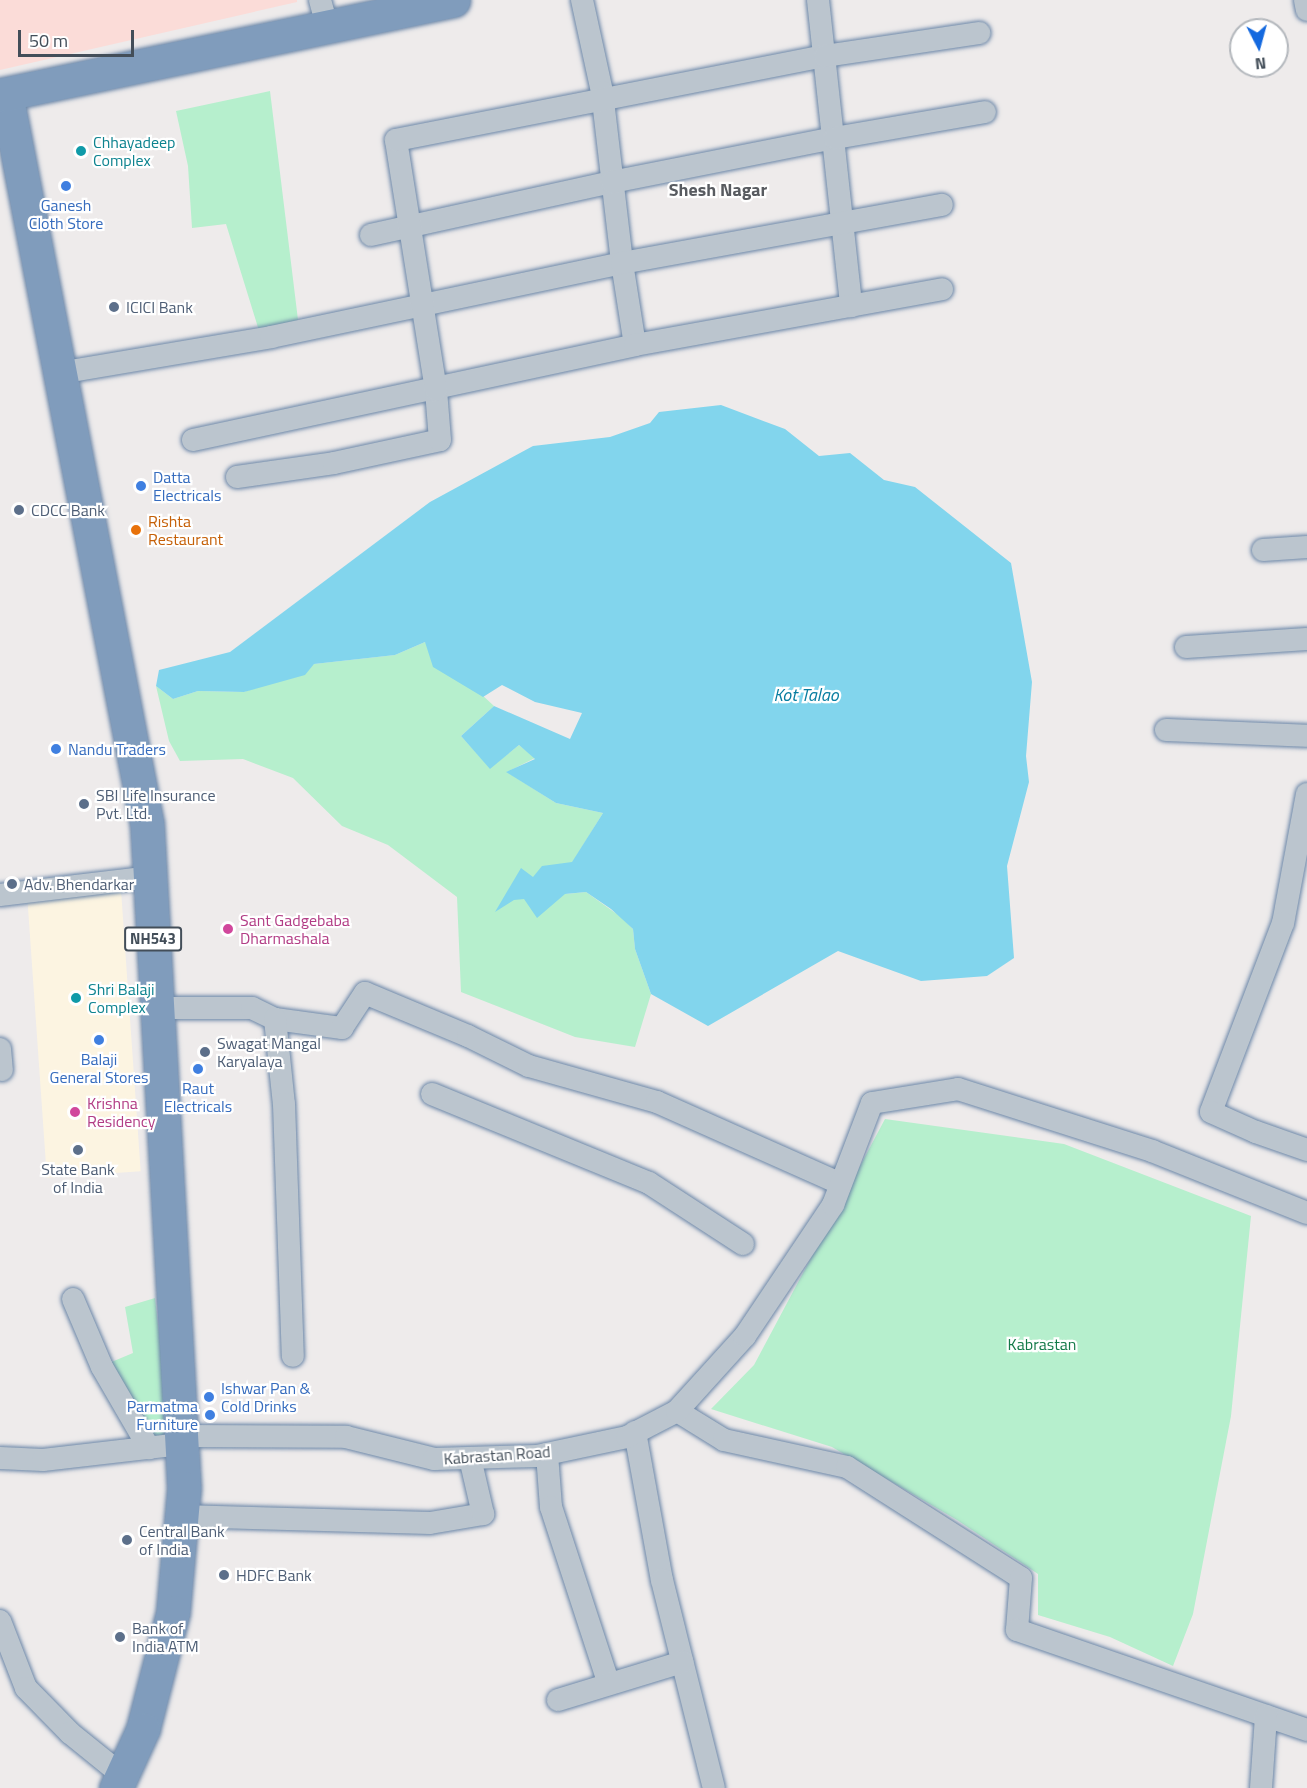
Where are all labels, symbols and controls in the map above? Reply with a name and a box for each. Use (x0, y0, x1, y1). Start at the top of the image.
scale bar (21, 18, 136, 56)
north arrow (1229, 18, 1289, 78)
text: 50 m (29, 27, 68, 54)
text: N (1254, 51, 1267, 76)
place label: Chhayadeep Complex (93, 132, 175, 170)
marker: Chhayadeep Complex (74, 144, 88, 158)
marker: Ganesh Cloth Store (59, 179, 73, 193)
district label: Shesh Nagar (669, 179, 767, 201)
place label: Ganesh Cloth Store (29, 195, 103, 233)
place label: ICICI Bank (126, 297, 193, 317)
marker: ICICI Bank (107, 300, 121, 314)
place label: Datta Electricals (153, 467, 221, 505)
marker: Datta Electricals (134, 479, 148, 493)
place label: CDCC Bank (31, 500, 105, 520)
marker: CDCC Bank (12, 503, 26, 517)
place label: Rishta Restaurant (148, 511, 223, 549)
marker: Rishta Restaurant (129, 523, 143, 537)
water label: Kot Talao (773, 684, 839, 706)
place label: Nandu Traders (68, 739, 166, 759)
marker: Nandu Traders (49, 742, 63, 756)
place label: SBI Life Insurance Pvt. Ltd. (96, 785, 215, 823)
marker: SBI Life Insurance Pvt. Ltd. (77, 797, 91, 811)
place label: Adv. Bhendarkar (24, 874, 134, 894)
marker: Adv. Bhendarkar (5, 877, 19, 891)
place label: Sant Gadgebaba Dharmashala (240, 910, 350, 948)
marker: Sant Gadgebaba Dharmashala (221, 922, 235, 936)
road number: NH543 (123, 927, 183, 951)
place label: Shri Balaji Complex (88, 979, 154, 1017)
marker: Shri Balaji Complex (69, 991, 83, 1005)
marker: Balaji General Stores (92, 1033, 106, 1047)
place label: Swagat Mangal Karyalaya (217, 1033, 321, 1071)
marker: Swagat Mangal Karyalaya (198, 1045, 212, 1059)
place label: Balaji General Stores (50, 1049, 148, 1087)
marker: Raut Electricals (191, 1062, 205, 1076)
place label: Raut Electricals (164, 1078, 232, 1116)
place label: Krishna Residency (87, 1093, 156, 1131)
marker: Krishna Residency (68, 1105, 82, 1119)
marker: State Bank of India (71, 1143, 85, 1157)
place label: State Bank of India (41, 1159, 115, 1197)
park label: Kabrastan (1008, 1334, 1076, 1354)
place label: Ishwar Pan & Cold Drinks (221, 1378, 311, 1416)
marker: Ishwar Pan & Cold Drinks (202, 1390, 216, 1404)
place label: Parmatma Furniture (127, 1396, 198, 1434)
marker: Parmatma Furniture (203, 1408, 217, 1422)
street label: Kabrastan Road (443, 1442, 551, 1468)
place label: Central Bank of India (139, 1521, 225, 1559)
marker: Central Bank of India (120, 1533, 134, 1547)
place label: HDFC Bank (236, 1565, 312, 1585)
marker: HDFC Bank (217, 1568, 231, 1582)
place label: Bank of India ATM (132, 1618, 199, 1656)
marker: Bank of India ATM (113, 1630, 127, 1644)

